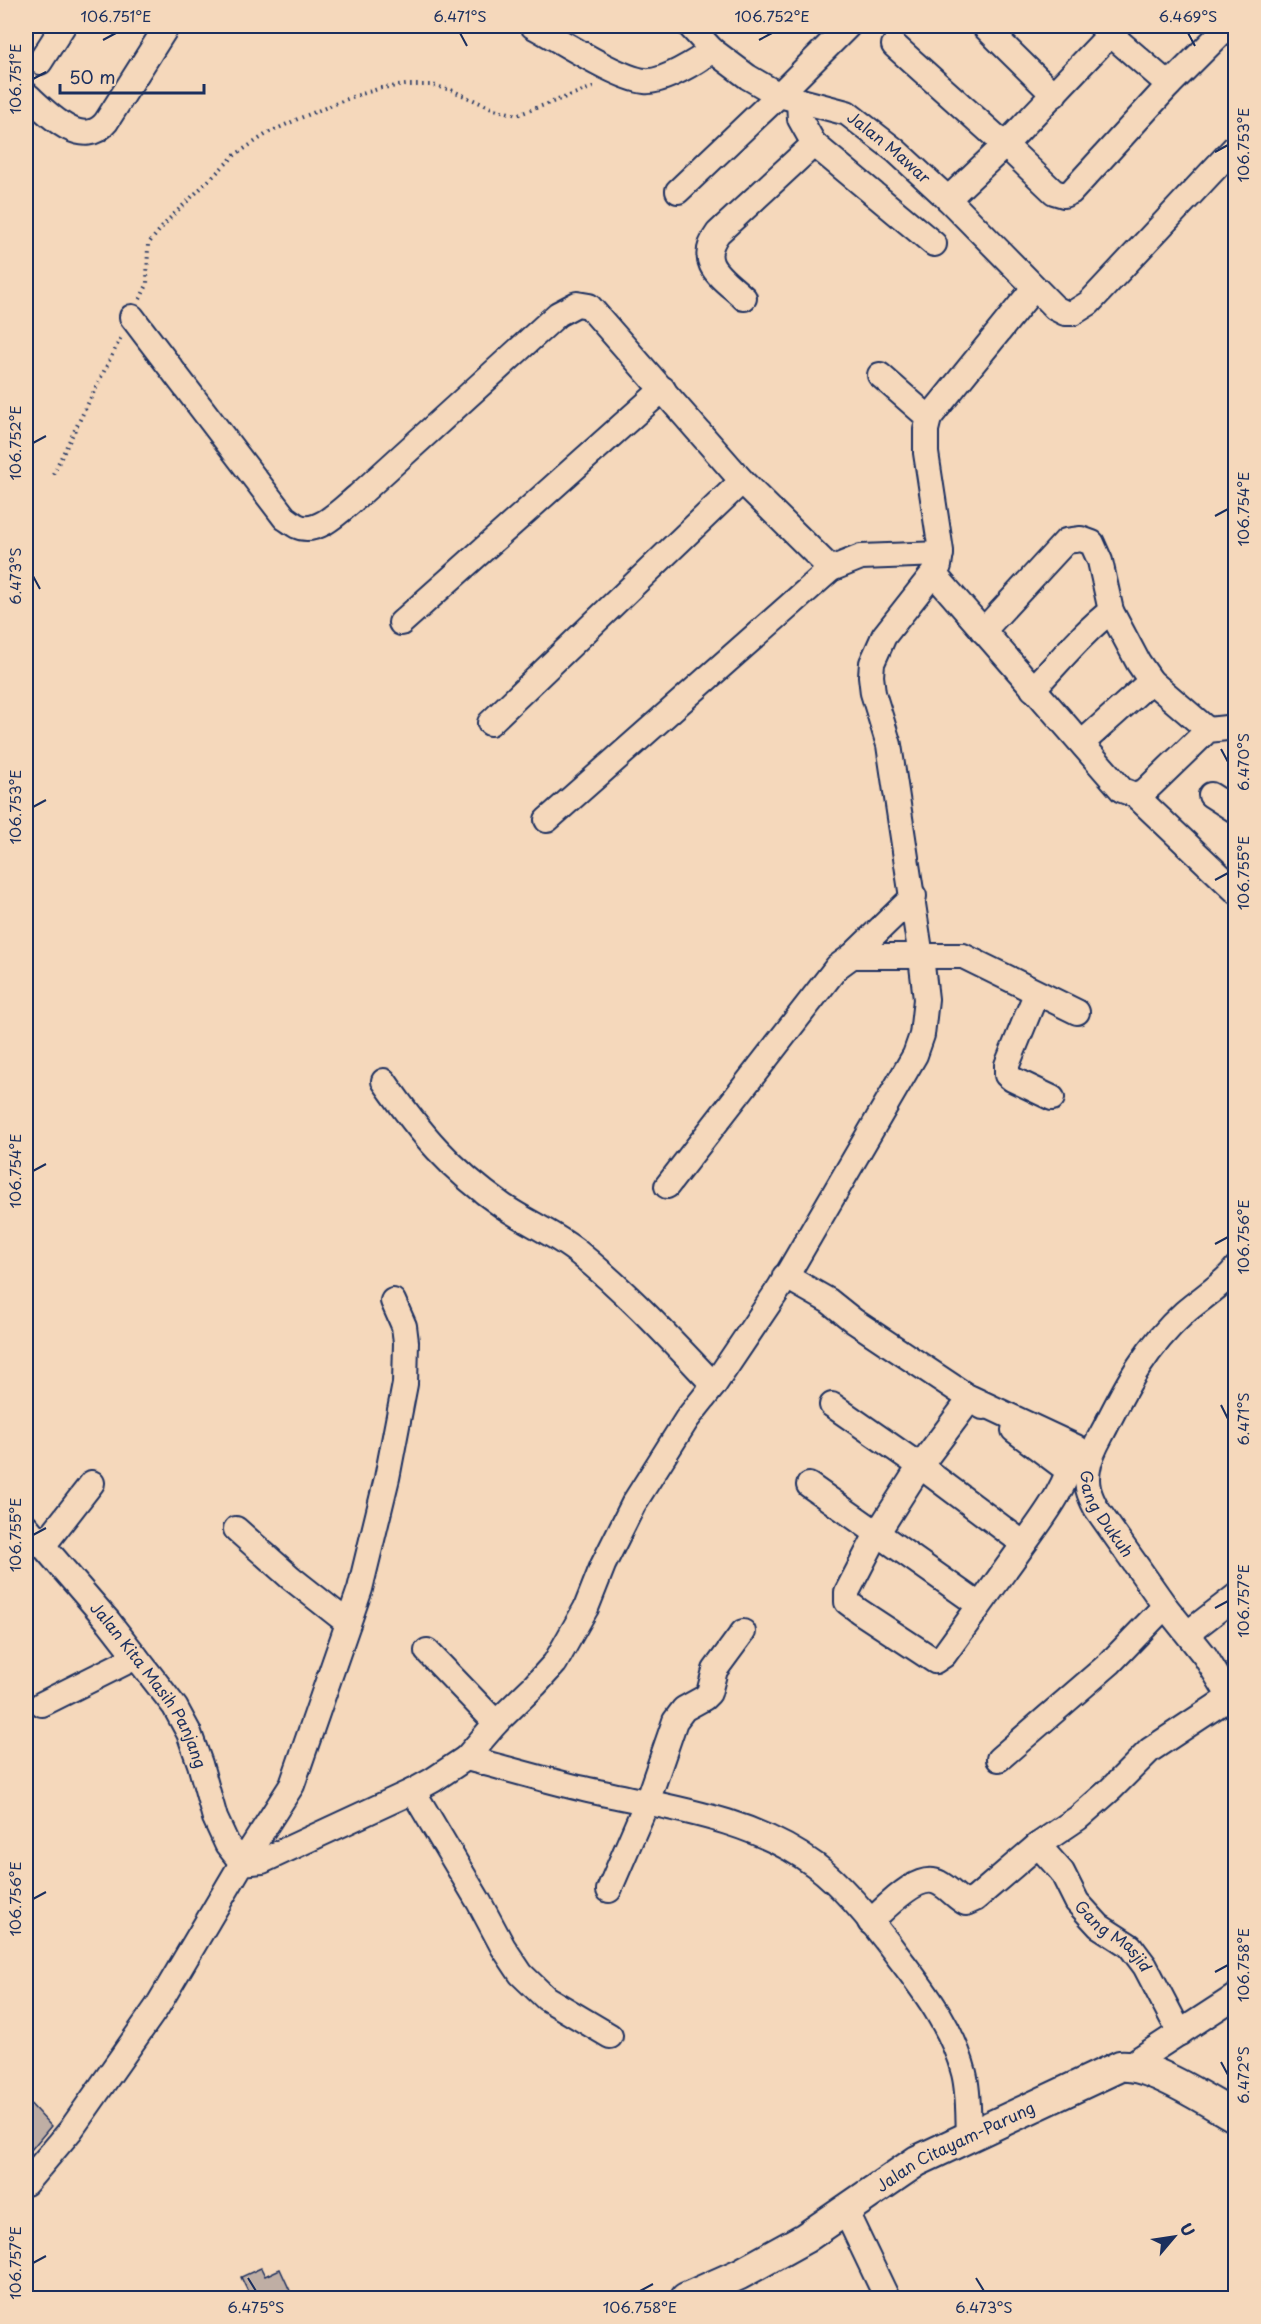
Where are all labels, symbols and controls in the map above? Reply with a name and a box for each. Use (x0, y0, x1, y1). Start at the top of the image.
text: 106.751°E (81, 4, 151, 27)
text: 6.471°S (433, 4, 487, 27)
text: 106.752°E (734, 4, 810, 27)
text: 6.469°S (1159, 4, 1217, 27)
text: 106.751°E (3, 44, 26, 114)
scale bar (60, 57, 204, 95)
text: 50 m (69, 63, 116, 90)
street label: Jalan Mawar (843, 105, 937, 189)
text: 106.753°E (1231, 107, 1254, 183)
text: 106.752°E (3, 405, 26, 481)
text: 106.754°E (1231, 472, 1254, 546)
text: 6.473°S (3, 547, 26, 605)
text: 6.470°S (1231, 733, 1254, 791)
text: 106.753°E (3, 769, 26, 845)
text: 106.755°E (1231, 836, 1254, 910)
text: 106.754°E (3, 1134, 26, 1208)
text: 106.756°E (1231, 1199, 1254, 1275)
text: 6.471°S (1231, 1392, 1254, 1446)
street label: Gang Dukuh (1076, 1470, 1140, 1562)
text: 106.755°E (3, 1498, 26, 1572)
text: 106.757°E (1231, 1564, 1254, 1638)
street label: Jalan Kita Masih Panjang (85, 1596, 213, 1771)
text: 106.756°E (3, 1861, 26, 1937)
street label: Gang Masjid (1070, 1894, 1159, 1976)
text: 106.758°E (1231, 1928, 1254, 2002)
text: 6.472°S (1231, 2046, 1254, 2104)
street label: Jalan Citayam-Parung (871, 2095, 1038, 2197)
north arrow (1144, 2207, 1204, 2267)
text: U (1175, 2218, 1201, 2240)
text: 106.757°E (3, 2226, 26, 2300)
text: 6.475°S (228, 2295, 284, 2318)
text: 106.758°E (603, 2295, 677, 2318)
text: 6.473°S (955, 2295, 1013, 2318)

